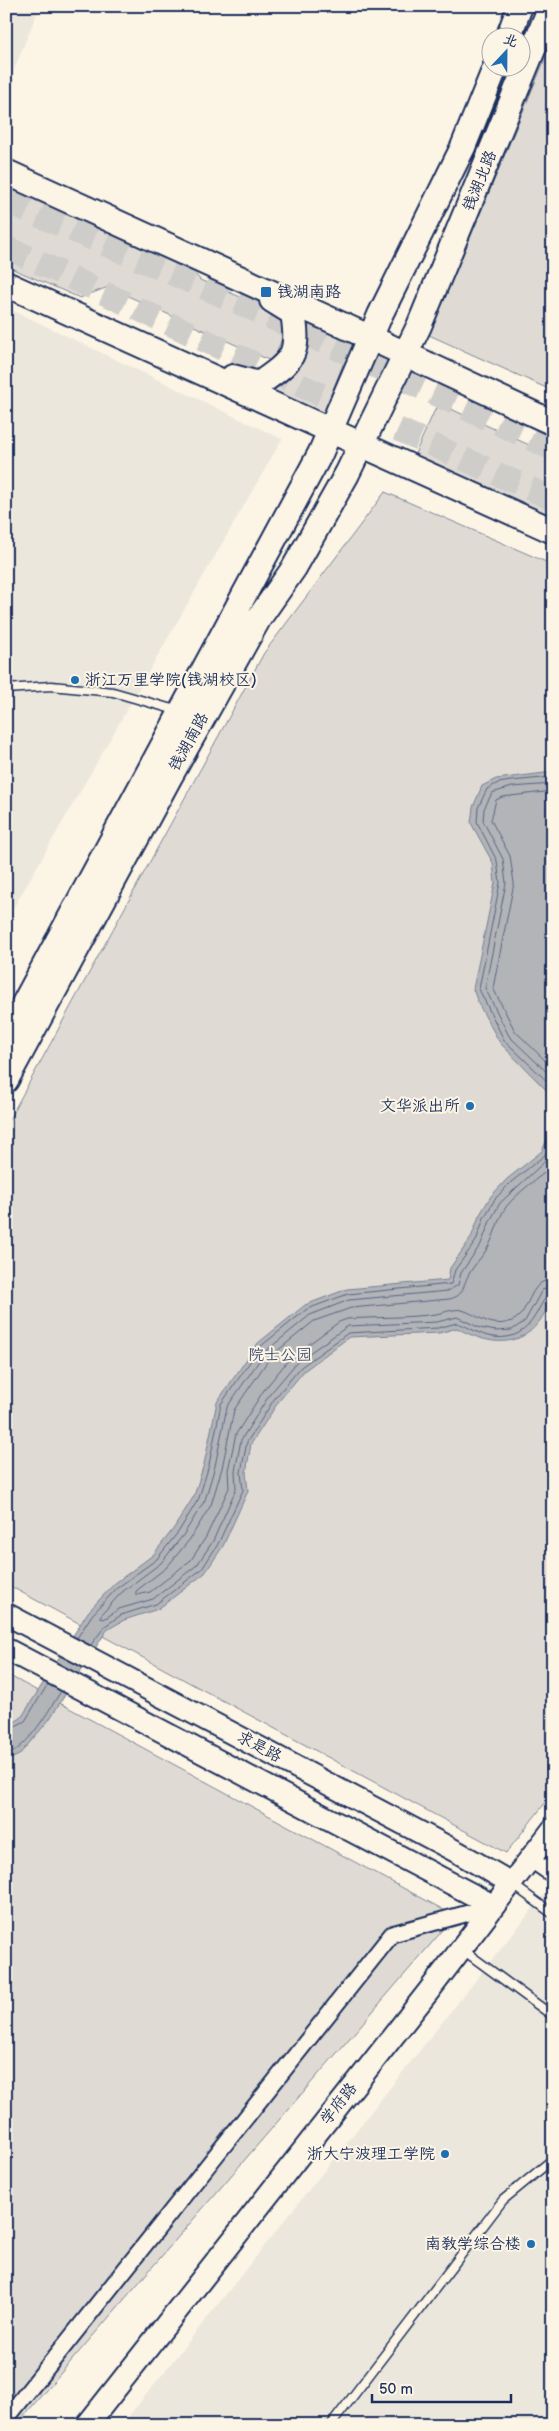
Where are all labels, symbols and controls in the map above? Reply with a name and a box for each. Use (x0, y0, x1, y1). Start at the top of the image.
north arrow (482, 28, 532, 78)
text: 北 (501, 30, 520, 51)
street label: 钱湖北路 (459, 148, 501, 214)
place label: 钱湖南路 (277, 283, 341, 302)
marker: 钱湖南路 (259, 285, 273, 299)
place label: 浙江万里学院(钱湖校区) (85, 671, 257, 690)
marker: 浙江万里学院(钱湖校区) (69, 674, 81, 686)
street label: 钱湖南路 (165, 709, 213, 775)
place label: 文华派出所 (380, 1097, 460, 1116)
marker: 文华派出所 (464, 1100, 476, 1112)
park label: 院士公园 (248, 1346, 312, 1365)
street label: 求是路 (233, 1727, 285, 1767)
street label: 学府路 (317, 2079, 361, 2129)
place label: 浙大宁波理工学院 (307, 2145, 435, 2164)
marker: 浙大宁波理工学院 (439, 2148, 451, 2160)
place label: 南教学综合楼 (425, 2235, 521, 2254)
marker: 南教学综合楼 (525, 2238, 537, 2250)
scale bar (372, 2371, 510, 2403)
text: 50 m (379, 2380, 413, 2399)

